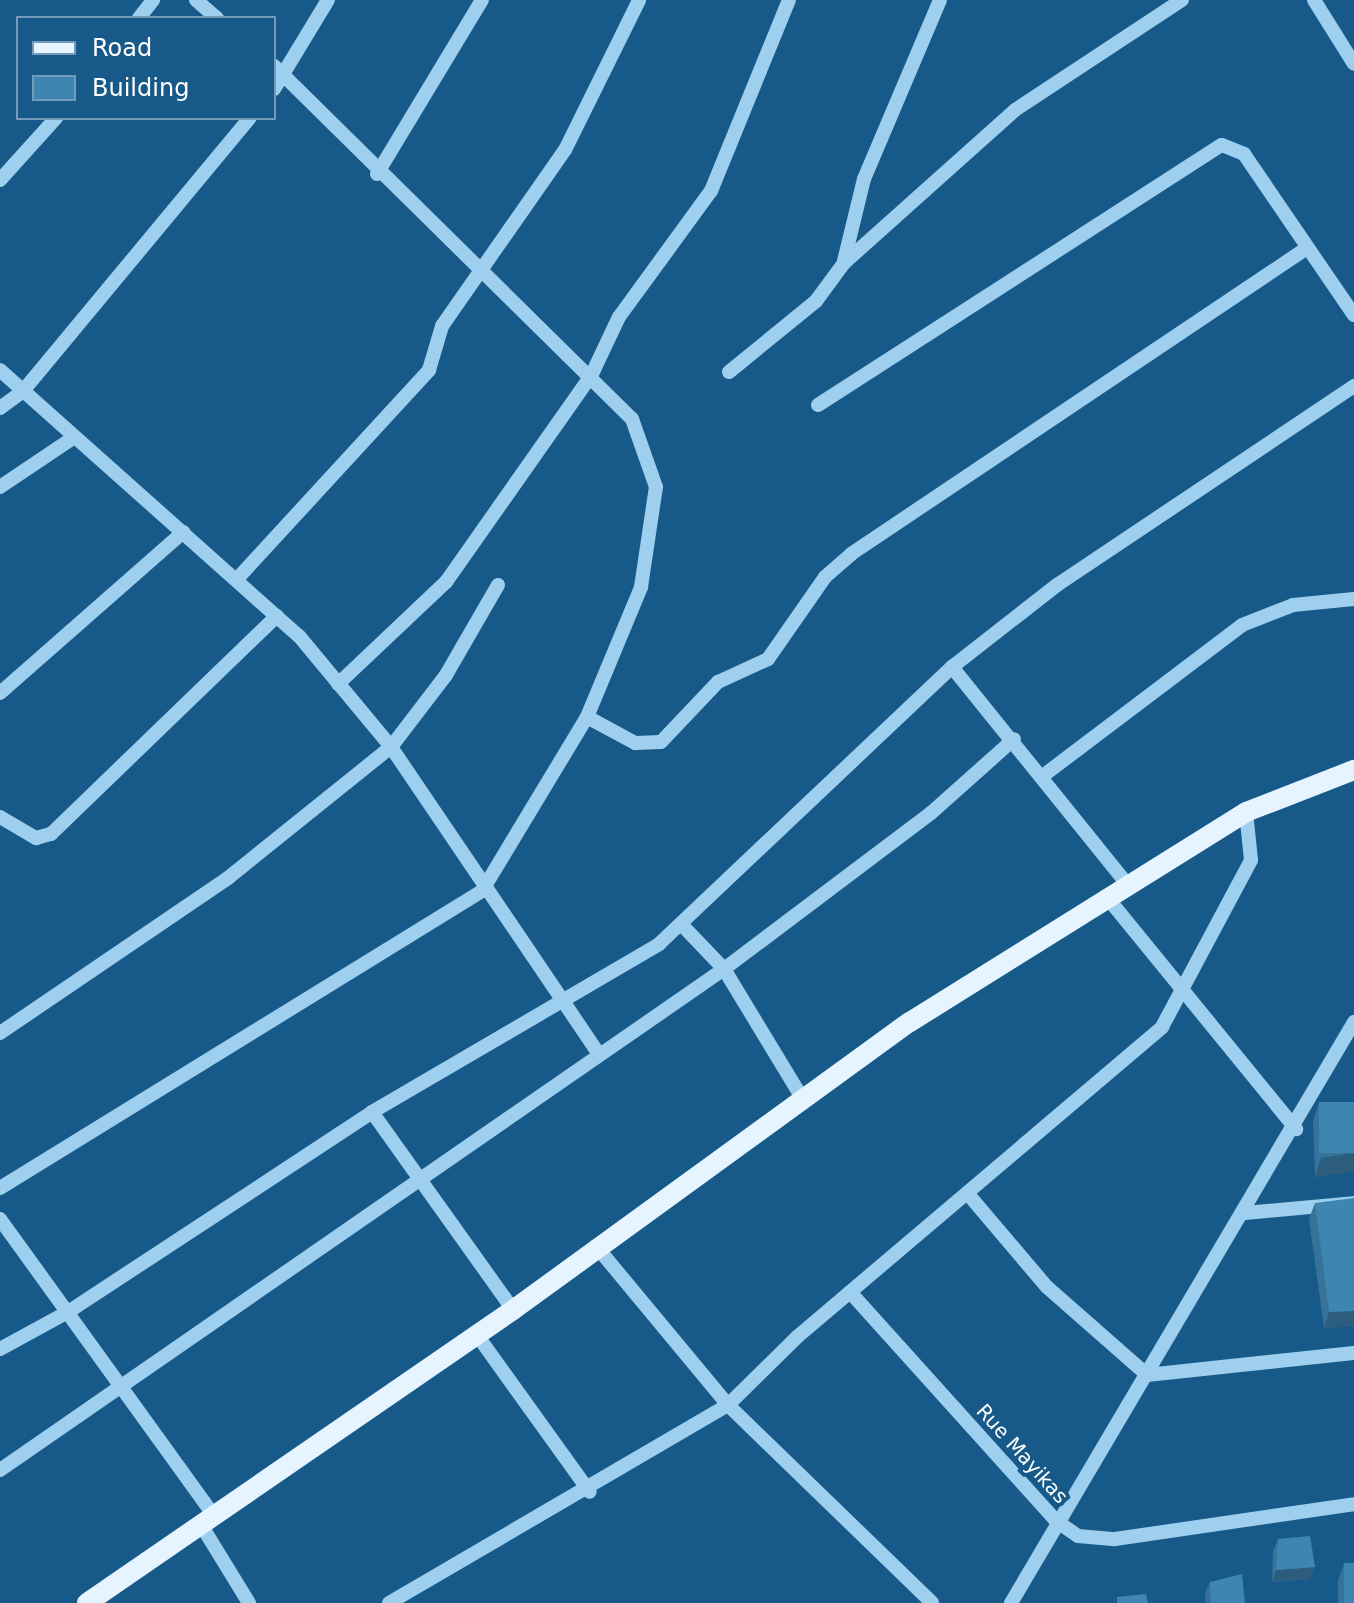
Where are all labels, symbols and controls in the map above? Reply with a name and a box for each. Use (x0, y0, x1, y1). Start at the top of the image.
legend (16, 16, 276, 120)
text: Road (92, 34, 152, 62)
text: Building (92, 74, 189, 102)
street label: Rue Mayikas (971, 1399, 1073, 1509)

